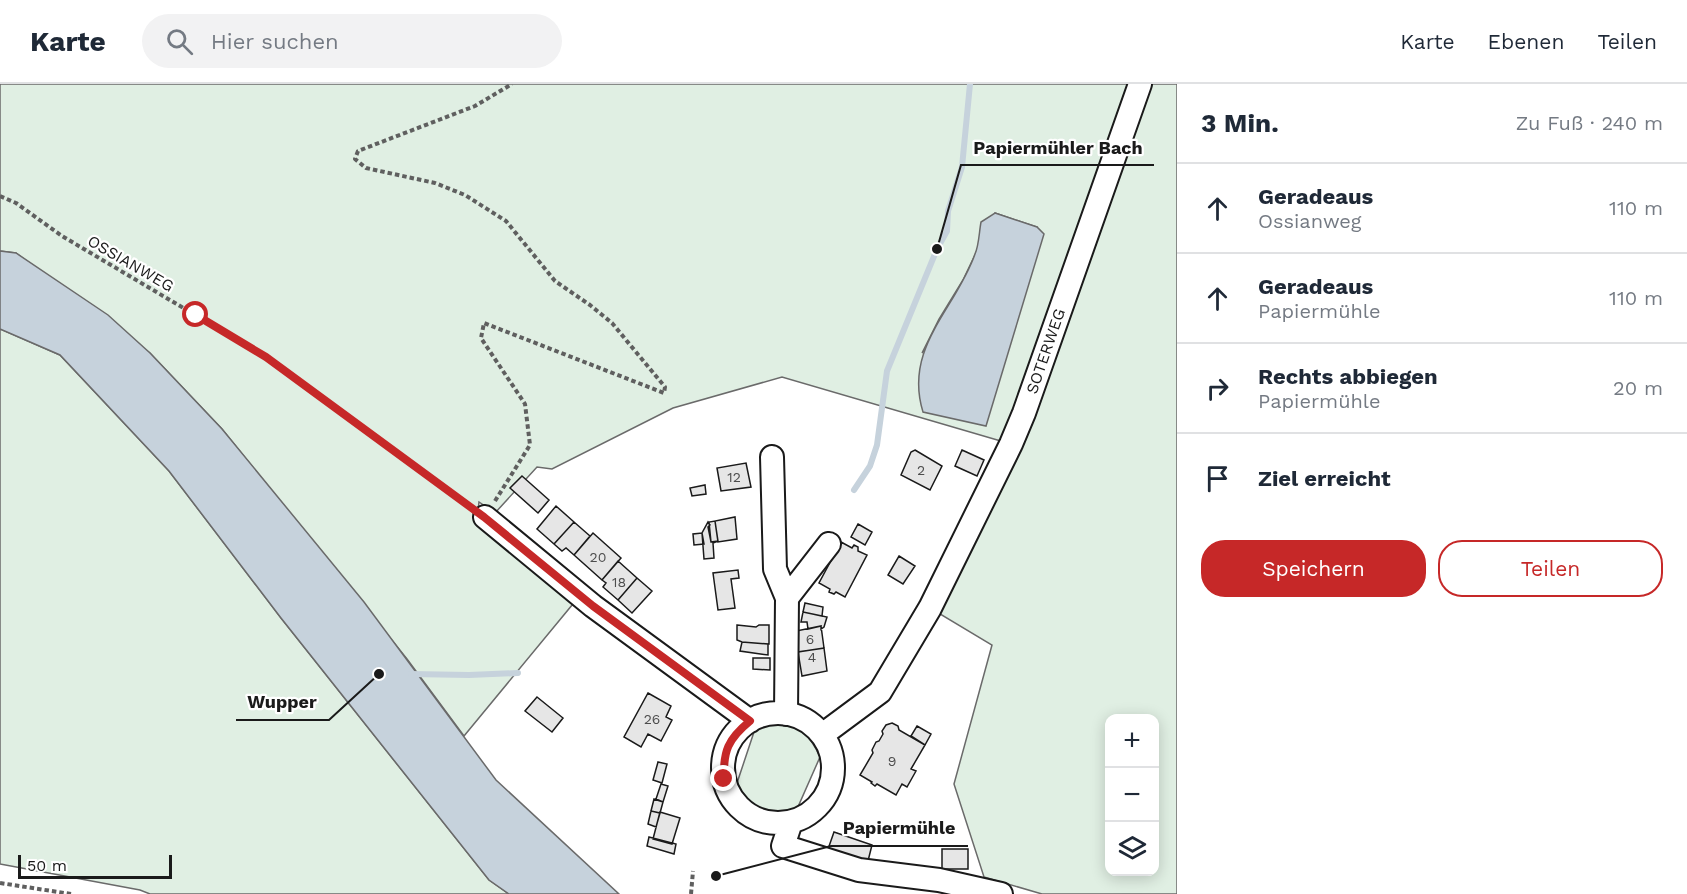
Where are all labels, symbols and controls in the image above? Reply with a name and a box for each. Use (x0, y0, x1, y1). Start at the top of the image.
search box (142, 14, 562, 68)
text: Karte (30, 25, 106, 58)
icon: search (163, 25, 196, 58)
text: Hier suchen (211, 29, 339, 54)
text: Karte (1400, 29, 1455, 54)
text: Ebenen (1488, 29, 1564, 54)
text: Teilen (1597, 29, 1657, 54)
text: 3 Min. (1201, 108, 1279, 138)
text: Zu Fuß · 240 m (1516, 111, 1663, 135)
callout: Papiermühler Bach (961, 129, 1154, 165)
text: Papiermühler Bach (973, 137, 1143, 158)
text: Geradeaus (1258, 184, 1373, 209)
icon: ahead (1201, 192, 1234, 225)
text: 110 m (1609, 196, 1663, 220)
text: Ossianweg (1258, 209, 1361, 233)
street label: OSSIANWEG (84, 231, 177, 296)
text: Geradeaus (1258, 274, 1373, 299)
icon: ahead (1201, 282, 1234, 315)
text: 110 m (1609, 286, 1663, 310)
text: Papiermühle (1258, 299, 1381, 323)
route start (182, 301, 208, 327)
street label: SOTERWEG (1022, 306, 1069, 396)
text: Rechts abbiegen (1258, 364, 1438, 389)
icon: right (1201, 372, 1234, 405)
text: 20 m (1613, 376, 1663, 400)
text: Papiermühle (1258, 389, 1381, 413)
house number: 2 (917, 462, 925, 478)
icon: arrive (1201, 462, 1234, 495)
text: Ziel erreicht (1258, 466, 1391, 491)
house number: 12 (727, 469, 741, 485)
button: Speichern (1201, 540, 1426, 597)
button: Teilen (1438, 540, 1663, 597)
house number: 20 (590, 549, 606, 565)
house number: 18 (612, 574, 626, 590)
house number: 6 (806, 631, 814, 647)
house number: 4 (808, 649, 816, 665)
callout: Wupper (236, 684, 329, 720)
text: Wupper (247, 691, 317, 712)
house number: 26 (644, 711, 660, 727)
map controls (1105, 714, 1159, 876)
button: + (1105, 714, 1159, 768)
house number: 9 (888, 753, 896, 769)
route end (710, 765, 736, 791)
button: − (1105, 768, 1159, 822)
callout: Papiermühle (831, 810, 968, 846)
text: Papiermühle (843, 817, 955, 838)
button: layers (1105, 822, 1159, 876)
scale bar (18, 852, 172, 880)
text: 50 m (27, 856, 67, 875)

